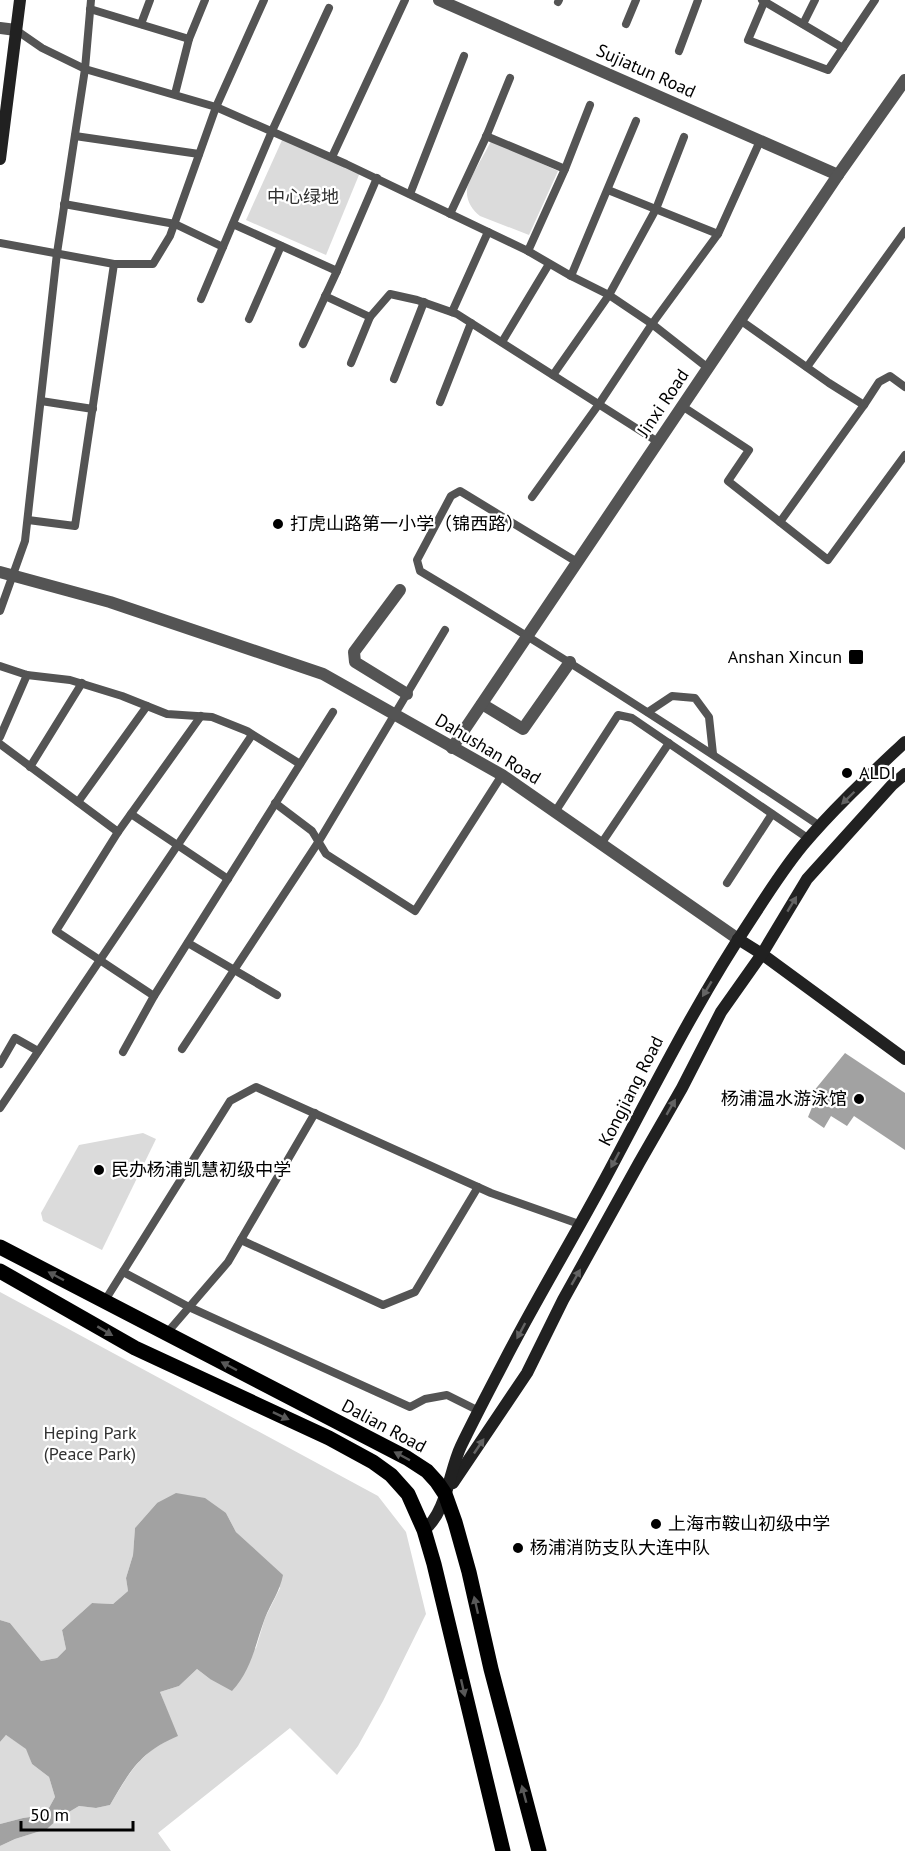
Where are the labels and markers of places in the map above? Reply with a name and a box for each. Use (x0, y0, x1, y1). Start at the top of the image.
place label: 打虎山路第一小学（锦西路） (290, 512, 524, 535)
marker: 打虎山路第一小学（锦西路） (271, 517, 285, 531)
place label: Anshan Xincun (728, 645, 842, 668)
marker: Anshan Xincun (847, 648, 865, 666)
place label: ALDI (859, 761, 896, 784)
marker: ALDI (840, 766, 854, 780)
place label: 杨浦温水游泳馆 (721, 1087, 847, 1110)
marker: 杨浦温水游泳馆 (852, 1092, 866, 1106)
place label: 民办杨浦凯慧初级中学 (111, 1158, 291, 1181)
marker: 民办杨浦凯慧初级中学 (92, 1163, 106, 1177)
place label: 上海市鞍山初级中学 (668, 1512, 830, 1535)
marker: 上海市鞍山初级中学 (649, 1517, 663, 1531)
place label: 杨浦消防支队大连中队 (530, 1536, 710, 1559)
marker: 杨浦消防支队大连中队 (511, 1541, 525, 1555)

